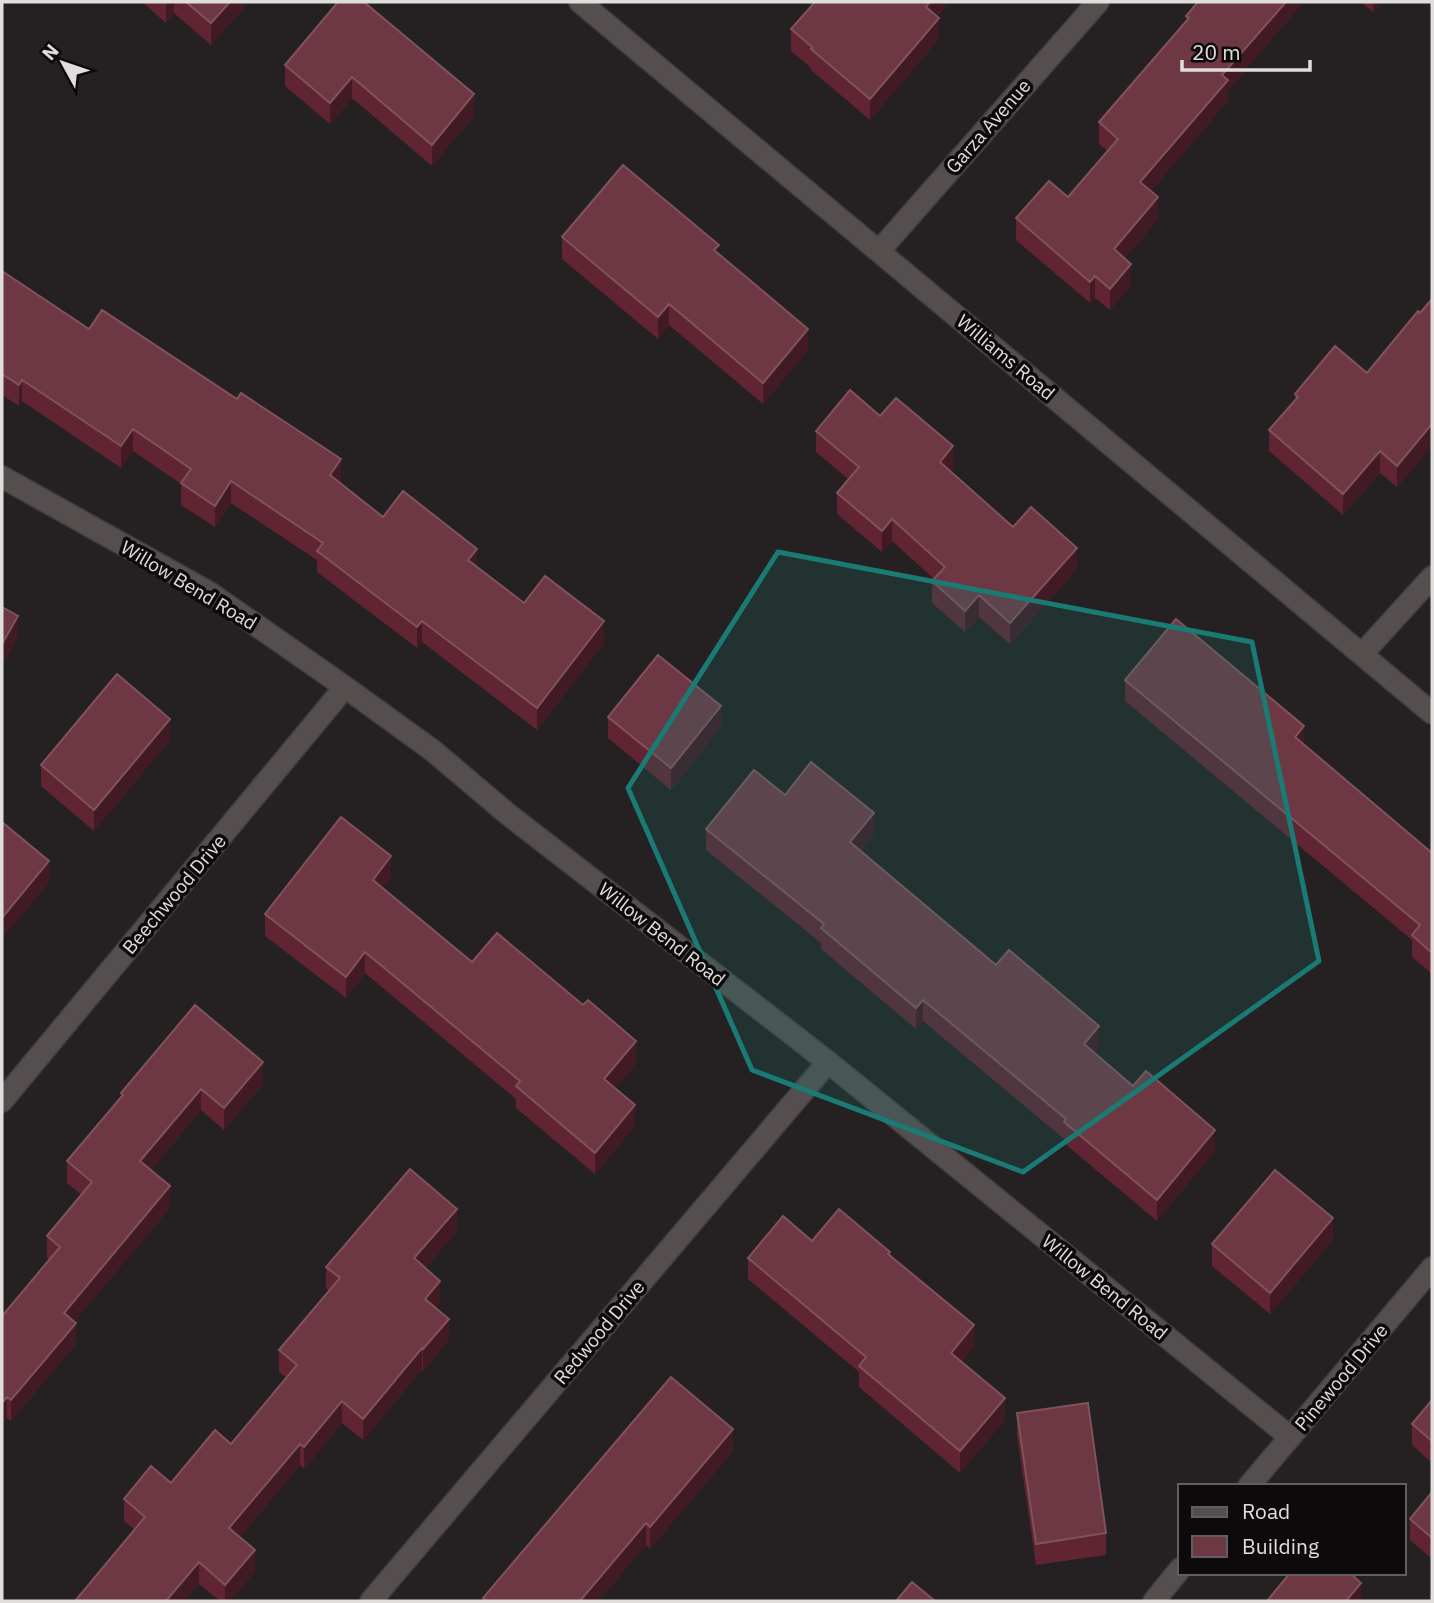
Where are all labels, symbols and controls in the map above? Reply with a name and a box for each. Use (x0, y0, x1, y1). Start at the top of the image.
north arrow (28, 28, 98, 98)
scale bar (1182, 28, 1310, 72)
text: 20 m (1192, 38, 1241, 66)
text: N (36, 39, 64, 65)
street label: Garza Avenue (940, 74, 1036, 178)
street label: Williams Road (952, 309, 1060, 405)
street label: Willow Bend Road (117, 535, 261, 635)
street label: Beechwood Drive (117, 829, 231, 959)
street label: Willow Bend Road (594, 877, 730, 991)
street label: Willow Bend Road (1037, 1229, 1173, 1345)
street label: Redwood Drive (548, 1275, 650, 1389)
street label: Pinewood Drive (1289, 1318, 1393, 1436)
legend (1178, 1484, 1406, 1575)
text: Road (1242, 1497, 1290, 1525)
text: Building (1242, 1532, 1319, 1560)

